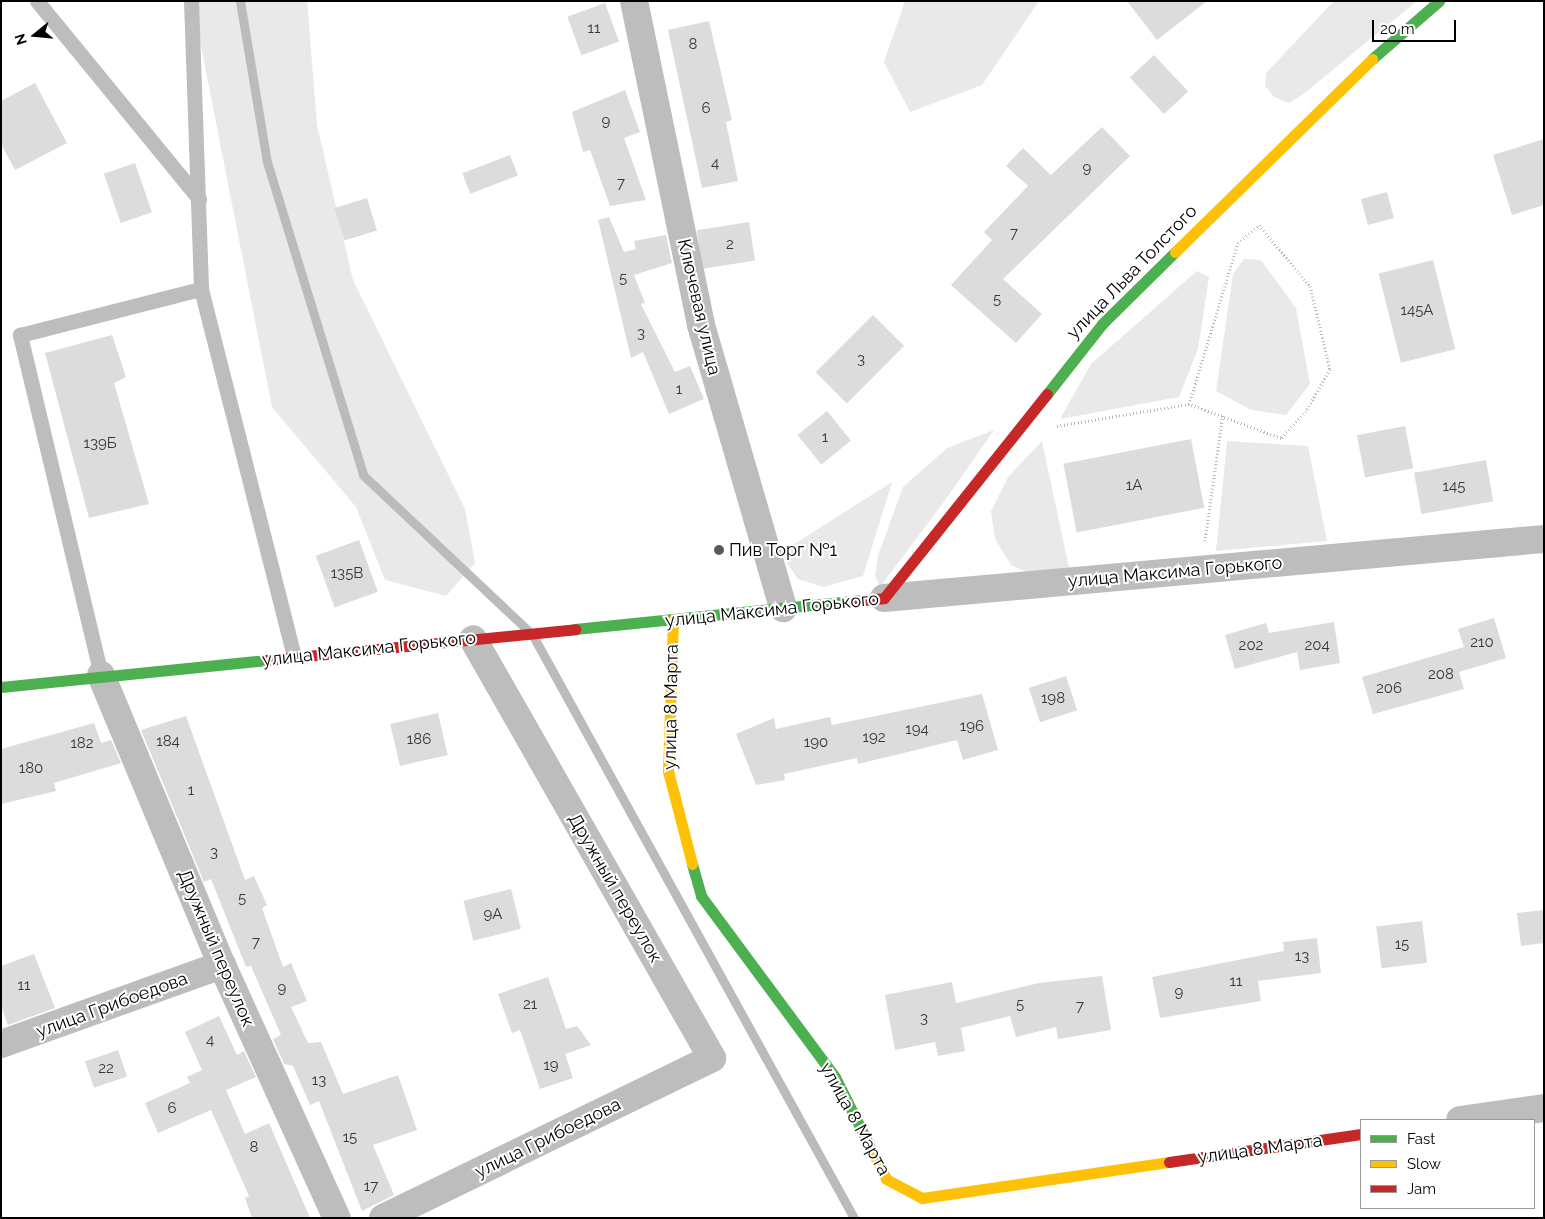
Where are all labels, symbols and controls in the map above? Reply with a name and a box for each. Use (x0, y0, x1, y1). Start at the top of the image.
north arrow (10, 10, 60, 60)
scale bar (1375, 10, 1459, 42)
house number: 11 (588, 20, 600, 38)
text: 20 m (1380, 20, 1415, 38)
text: N (11, 32, 30, 47)
house number: 8 (689, 36, 697, 54)
house number: 6 (701, 100, 711, 118)
house number: 9 (602, 113, 610, 131)
house number: 4 (711, 155, 719, 173)
house number: 9 (1083, 160, 1091, 178)
house number: 7 (617, 175, 625, 193)
street label: улица Льва Толстого (1062, 200, 1202, 344)
house number: 7 (1010, 225, 1018, 243)
street label: Ключевая улица (673, 236, 725, 378)
house number: 2 (726, 236, 734, 254)
house number: 5 (619, 270, 627, 288)
house number: 5 (993, 291, 1001, 309)
house number: 145А (1401, 302, 1433, 320)
house number: 3 (637, 325, 645, 343)
house number: 3 (857, 351, 865, 369)
house number: 1 (676, 381, 682, 399)
house number: 1 (822, 429, 828, 447)
house number: 139Б (84, 435, 116, 453)
house number: 1А (1126, 477, 1142, 495)
house number: 145 (1443, 478, 1465, 496)
place label: Пив Торг №1 (729, 539, 838, 561)
marker: Пив Торг №1 (713, 544, 725, 556)
street label: улица Максима Горького (1067, 552, 1283, 592)
house number: 135В (331, 565, 363, 583)
street label: улица Максима Горького (664, 588, 880, 632)
street label: улица Максима Горького (261, 627, 477, 671)
house number: 210 (1470, 634, 1494, 652)
house number: 202 (1239, 637, 1263, 655)
house number: 204 (1304, 637, 1330, 655)
street label: улица 8 Марта (659, 644, 683, 770)
house number: 208 (1428, 666, 1454, 684)
house number: 206 (1376, 680, 1402, 698)
house number: 198 (1041, 690, 1065, 708)
house number: 196 (960, 718, 984, 736)
house number: 194 (905, 721, 929, 739)
house number: 192 (862, 729, 886, 747)
house number: 186 (407, 731, 431, 749)
house number: 184 (156, 733, 180, 751)
house number: 190 (804, 734, 828, 752)
house number: 182 (70, 735, 94, 753)
house number: 180 (19, 760, 43, 778)
house number: 1 (188, 782, 194, 800)
street label: Дружный переулок (564, 810, 666, 966)
house number: 3 (210, 844, 218, 862)
street label: Дружный переулок (173, 866, 259, 1030)
house number: 5 (238, 890, 246, 908)
house number: 9А (484, 906, 502, 924)
house number: 7 (252, 934, 260, 952)
house number: 15 (1395, 936, 1409, 954)
house number: 13 (1295, 948, 1309, 966)
street label: улица Грибоедова (33, 968, 191, 1042)
house number: 11 (1230, 973, 1242, 991)
house number: 11 (18, 977, 30, 995)
house number: 9 (278, 980, 286, 998)
house number: 9 (1175, 984, 1183, 1002)
house number: 21 (523, 996, 537, 1014)
house number: 5 (1016, 996, 1024, 1014)
house number: 7 (1076, 998, 1084, 1016)
house number: 3 (920, 1010, 928, 1028)
house number: 4 (206, 1032, 214, 1050)
house number: 19 (543, 1057, 559, 1075)
street label: улица 8 Марта (815, 1059, 895, 1179)
house number: 22 (98, 1060, 114, 1078)
house number: 13 (312, 1072, 326, 1090)
street label: улица Грибоедова (472, 1093, 624, 1183)
house number: 6 (167, 1100, 177, 1118)
legend (1360, 1119, 1535, 1209)
house number: 15 (343, 1129, 357, 1147)
street label: улица 8 Марта (1196, 1130, 1324, 1168)
text: Fast (1407, 1130, 1435, 1148)
house number: 8 (250, 1139, 258, 1157)
text: Slow (1407, 1155, 1441, 1173)
house number: 17 (364, 1178, 378, 1196)
text: Jam (1407, 1180, 1436, 1198)

